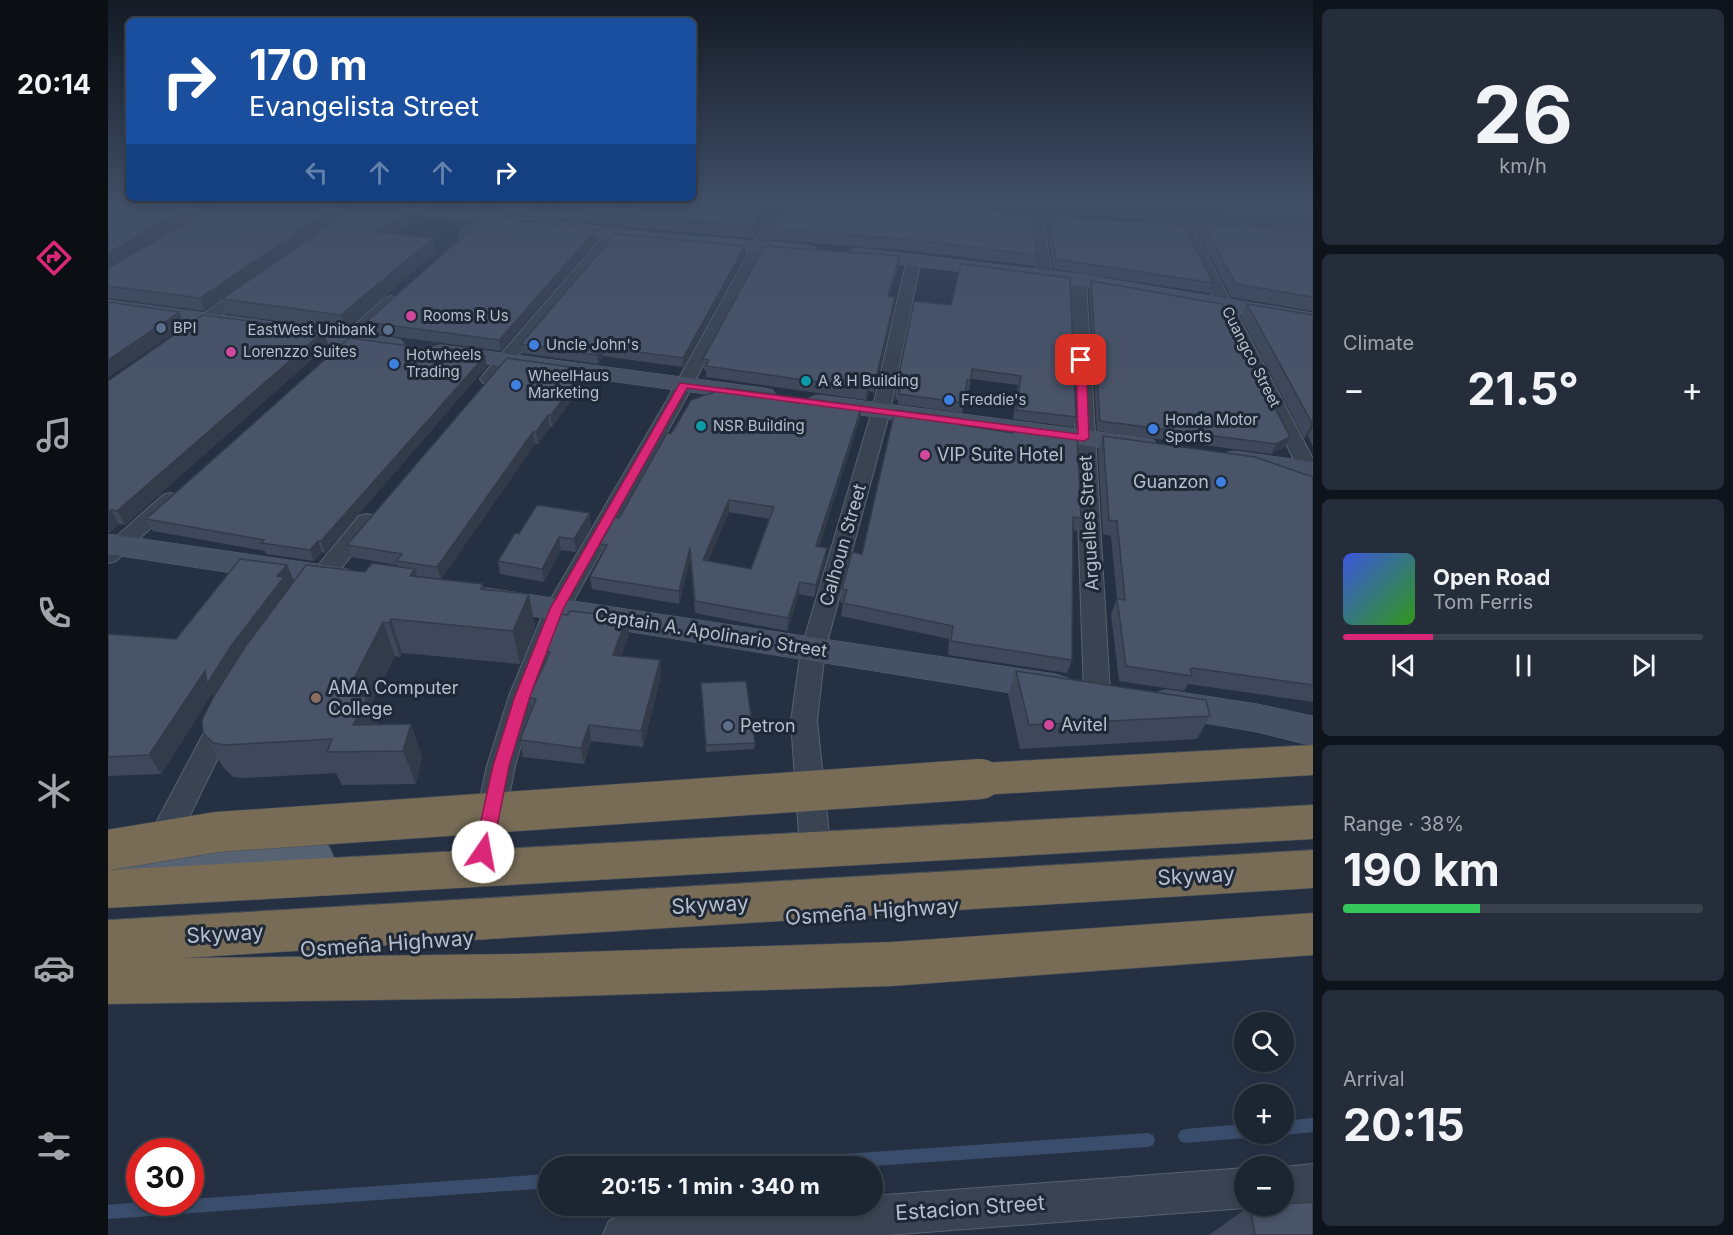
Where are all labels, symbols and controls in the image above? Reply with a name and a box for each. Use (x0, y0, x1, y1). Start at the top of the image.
text: 170 m (249, 39, 367, 90)
icon: right (150, 42, 228, 120)
text: 26 (1473, 67, 1573, 162)
text: 20:14 (17, 68, 91, 101)
text: Evangelista Street (249, 90, 479, 123)
text: km/h (1499, 154, 1547, 178)
icon: left (300, 156, 333, 189)
icon: ahead (363, 156, 396, 189)
icon: ahead (426, 156, 459, 189)
icon: right (489, 156, 522, 189)
icon: directions (33, 237, 75, 279)
street label: Cuangco Street (1218, 303, 1285, 410)
place label: Rooms R Us (423, 306, 509, 325)
marker: Rooms R Us (404, 309, 418, 323)
place label: BPI (173, 318, 196, 337)
place label: EastWest Unibank (248, 320, 377, 339)
marker: BPI (154, 321, 168, 335)
marker: EastWest Unibank (381, 323, 395, 337)
text: Climate (1343, 331, 1414, 355)
pin (1055, 334, 1106, 385)
place label: Uncle John's (546, 335, 639, 354)
marker: Uncle John's (527, 338, 541, 352)
place label: Lorenzzo Suites (243, 342, 357, 361)
icon: arrive (1064, 343, 1097, 376)
marker: Lorenzzo Suites (224, 345, 238, 359)
place label: Hotwheels Trading (406, 345, 482, 381)
marker: Hotwheels Trading (387, 357, 401, 371)
text: 21.5° (1467, 361, 1579, 416)
place label: WheelHaus Marketing (528, 366, 609, 402)
text: − (1343, 369, 1365, 409)
text: + (1681, 369, 1703, 409)
place label: A & H Building (818, 371, 919, 390)
marker: A & H Building (799, 374, 813, 388)
marker: WheelHaus Marketing (509, 378, 523, 392)
place label: Freddie's (961, 390, 1027, 409)
marker: Freddie's (942, 393, 956, 407)
place label: Honda Motor Sports (1165, 410, 1258, 446)
icon: music (33, 414, 75, 456)
place label: NSR Building (713, 416, 805, 435)
marker: NSR Building (694, 419, 708, 433)
marker: Honda Motor Sports (1146, 422, 1160, 436)
place label: VIP Suite Hotel (937, 444, 1063, 465)
marker: VIP Suite Hotel (918, 448, 932, 462)
street label: Arguelles Street (1074, 455, 1103, 591)
place label: Guanzon (1133, 471, 1209, 492)
marker: Guanzon (1214, 475, 1228, 489)
street label: Calhoun Street (815, 481, 870, 608)
text: Open Road (1433, 564, 1550, 590)
text: Tom Ferris (1433, 590, 1533, 614)
icon: phone (33, 592, 75, 634)
street label: Captain A. Apolinario Street (593, 604, 829, 661)
icon: previous (1387, 649, 1420, 682)
icon: pause (1507, 649, 1540, 682)
icon: next (1627, 649, 1660, 682)
place label: AMA Computer College (328, 677, 459, 719)
marker: AMA Computer College (309, 691, 323, 705)
place label: Avitel (1061, 714, 1107, 735)
place label: Petron (740, 715, 796, 736)
marker: Avitel (1042, 718, 1056, 732)
marker: Petron (721, 719, 735, 733)
icon: climate (33, 770, 75, 812)
text: Range · 38% (1343, 812, 1464, 836)
position arrow (451, 820, 515, 884)
text: 190 km (1343, 842, 1500, 897)
street label: Skyway (1157, 861, 1235, 890)
street label: Skyway (671, 890, 749, 919)
street label: Osmeña Highway (784, 893, 960, 930)
street label: Skyway (186, 919, 264, 948)
street label: Osmeña Highway (299, 925, 475, 962)
icon: car (33, 947, 75, 989)
map controls (1234, 1012, 1294, 1216)
button: search (1234, 1012, 1294, 1072)
text: Arrival (1343, 1067, 1405, 1091)
button: + (1234, 1084, 1294, 1144)
text: 20:15 (1343, 1097, 1465, 1152)
icon: filters (33, 1125, 75, 1167)
speed limit sign: 30 (126, 1138, 204, 1216)
button: − (1234, 1156, 1294, 1216)
text: 20:15 · 1 min · 340 m (601, 1173, 820, 1199)
street label: Estacion Street (894, 1190, 1046, 1225)

